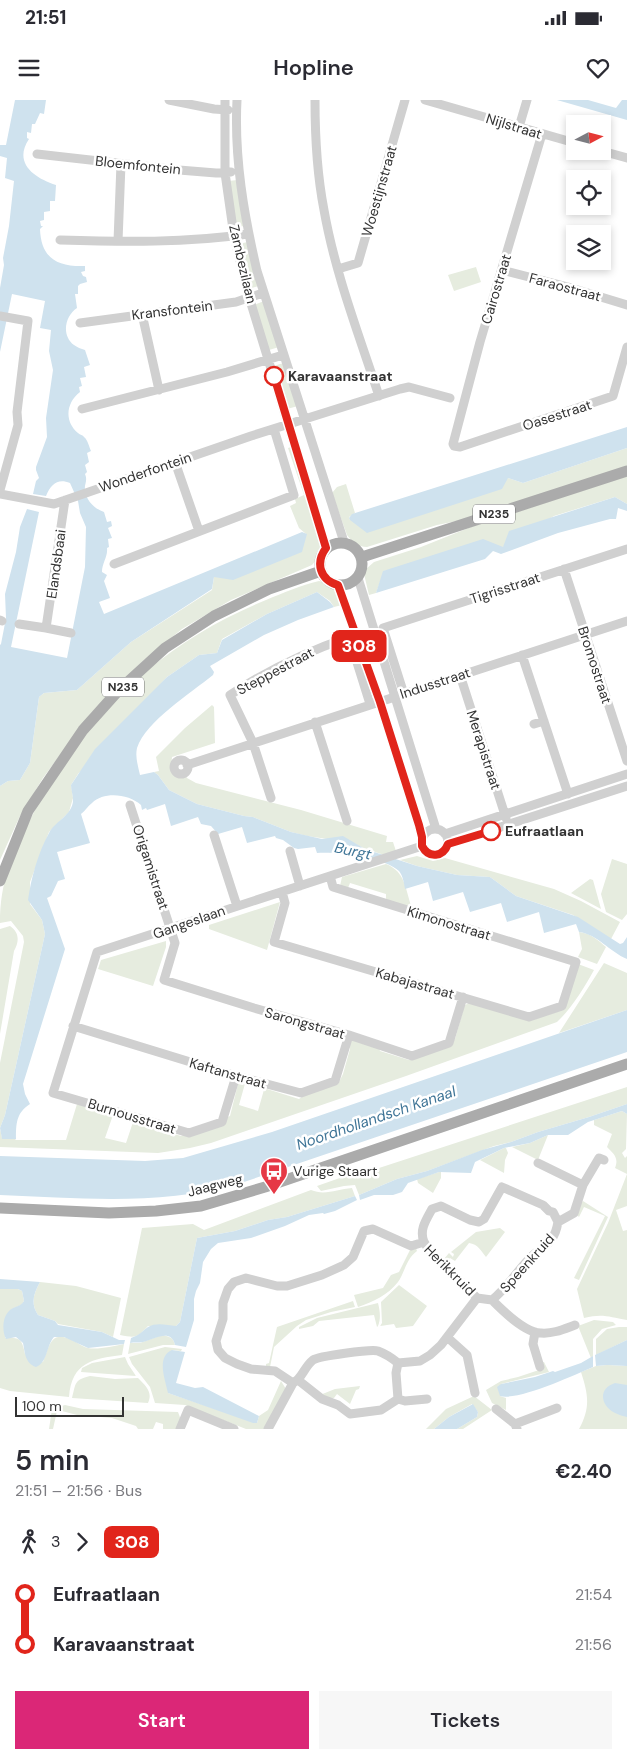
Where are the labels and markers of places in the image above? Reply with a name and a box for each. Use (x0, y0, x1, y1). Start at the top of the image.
marker: Karavaanstraat (264, 366, 284, 386)
place label: Karavaanstraat (288, 367, 393, 385)
marker: Eufraatlaan (481, 821, 501, 841)
place label: Eufraatlaan (505, 822, 584, 840)
bus stop icon: Vurige Staart (259, 1156, 289, 1195)
place label: Vurige Staart (293, 1162, 377, 1180)

